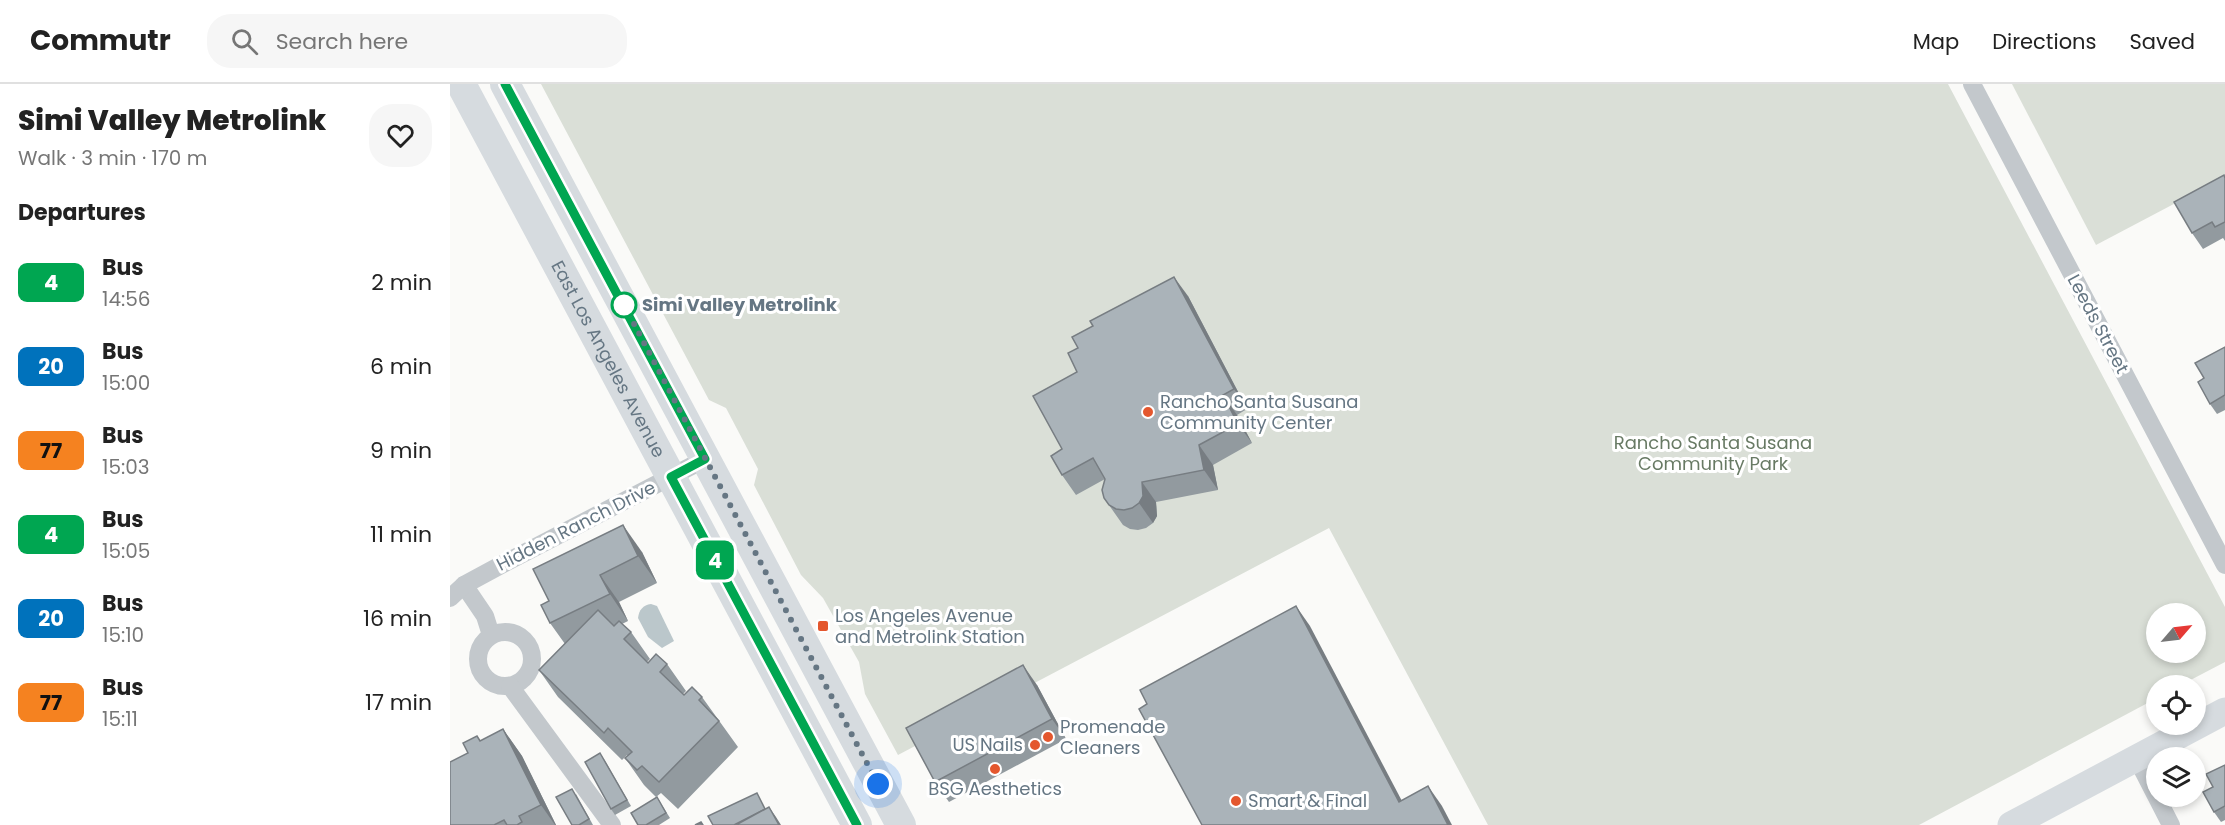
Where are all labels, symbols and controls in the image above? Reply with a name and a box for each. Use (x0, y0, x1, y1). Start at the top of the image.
search box (207, 14, 627, 68)
text: Commutr (30, 21, 171, 60)
icon: search (228, 25, 261, 58)
text: Search here (276, 26, 408, 57)
text: Map (1913, 27, 1959, 56)
text: Directions (1992, 27, 2096, 56)
text: Saved (2129, 27, 2195, 56)
text: Simi Valley Metrolink (18, 101, 326, 140)
button: heart (369, 104, 432, 167)
text: Walk · 3 min · 170 m (18, 144, 207, 172)
text: Departures (18, 197, 146, 228)
text: Bus (102, 252, 144, 283)
street label: East Los Angeles Avenue (546, 256, 671, 462)
text: 2 min (371, 267, 432, 298)
text: 4 (44, 268, 58, 297)
street label: Leeds Street (2062, 270, 2135, 378)
text: 14:56 (102, 285, 151, 313)
marker: Simi Valley Metrolink (611, 292, 637, 318)
place label: Simi Valley Metrolink (642, 292, 838, 317)
text: Bus (102, 336, 144, 367)
text: 6 min (370, 351, 432, 382)
text: 20 (38, 352, 64, 381)
text: 15:00 (102, 369, 150, 397)
place label: Rancho Santa Susana Community Center (1160, 389, 1359, 435)
marker: Rancho Santa Susana Community Center (1141, 405, 1155, 419)
text: Bus (102, 420, 144, 451)
park label: Rancho Santa Susana Community Park (1614, 430, 1812, 476)
text: 9 min (370, 435, 432, 466)
text: 77 (40, 436, 62, 465)
text: 15:03 (102, 453, 150, 481)
street label: Hidden Ranch Drive (492, 475, 660, 577)
text: Bus (102, 504, 144, 535)
text: 11 min (370, 519, 432, 550)
text: 4 (44, 520, 58, 549)
text: 15:05 (102, 537, 150, 565)
line badge: 4 (696, 540, 734, 580)
text: 4 (708, 546, 722, 575)
text: Bus (102, 588, 144, 619)
text: 16 min (363, 603, 432, 634)
place label: Los Angeles Avenue and Metrolink Station (835, 603, 1025, 649)
north arrow (2146, 603, 2206, 663)
map controls (2146, 603, 2206, 807)
text: 20 (38, 604, 64, 633)
marker: Los Angeles Avenue and Metrolink Station (816, 619, 830, 633)
text: 15:10 (102, 621, 144, 649)
text: Bus (102, 672, 144, 703)
button: locate (2146, 675, 2206, 735)
text: 17 min (365, 687, 432, 718)
text: 77 (40, 688, 62, 717)
text: 15:11 (102, 705, 138, 733)
place label: Promenade Cleaners (1060, 714, 1165, 760)
marker: Promenade Cleaners (1041, 730, 1055, 744)
place label: US Nails (952, 732, 1023, 757)
marker: US Nails (1028, 738, 1042, 752)
button: layers (2146, 747, 2206, 807)
marker: BSG Aesthetics (988, 762, 1002, 776)
your location (863, 769, 893, 799)
place label: BSG Aesthetics (928, 776, 1062, 801)
place label: Smart & Final (1248, 788, 1367, 813)
marker: Smart & Final (1229, 794, 1243, 808)

